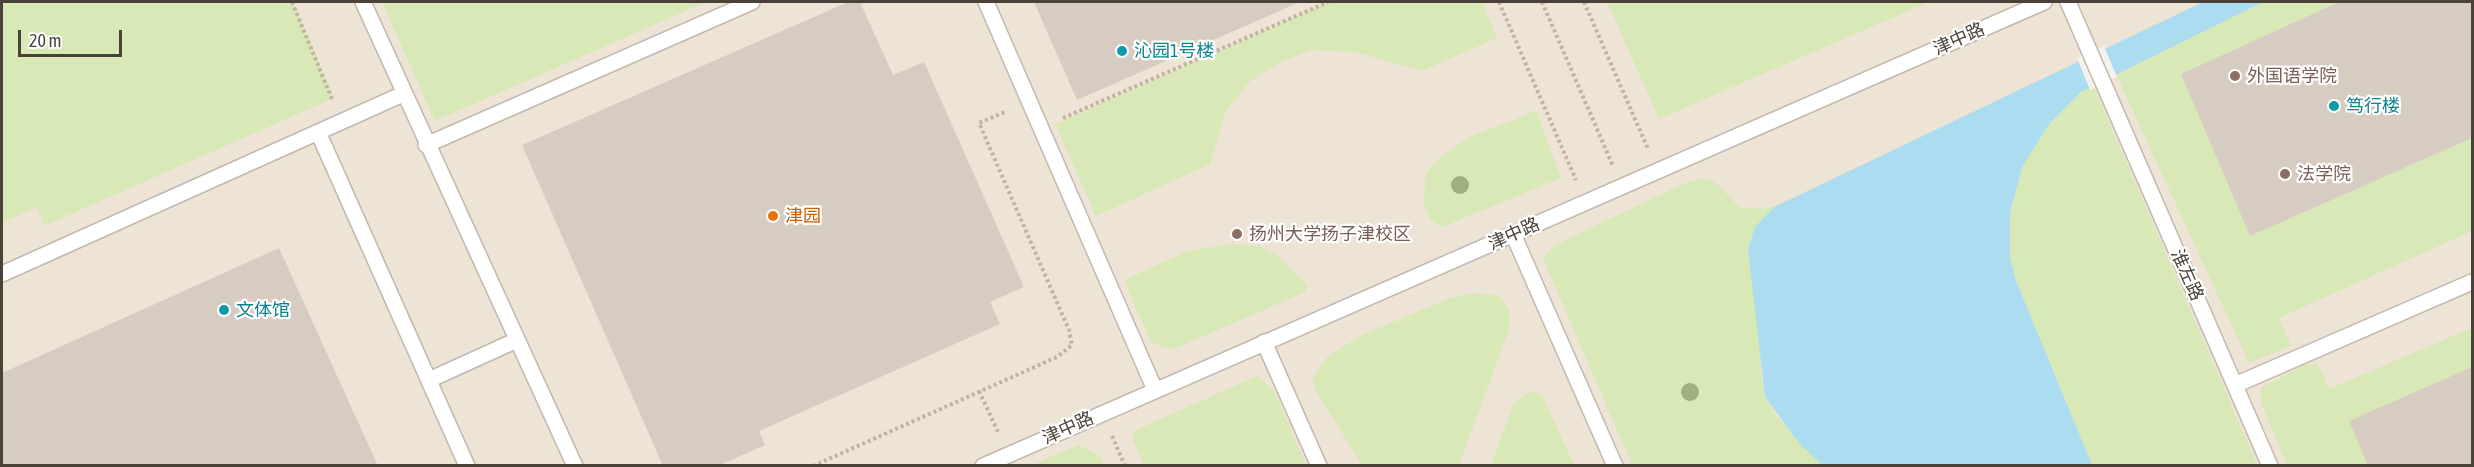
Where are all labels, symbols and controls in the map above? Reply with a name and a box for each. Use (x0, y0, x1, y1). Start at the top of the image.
scale bar (21, 18, 124, 56)
street label: 津中路 (1930, 18, 1988, 60)
text: 20 m (29, 30, 61, 51)
place label: 沁园1号楼 (1134, 40, 1214, 62)
marker: 沁园1号楼 (1115, 44, 1129, 58)
place label: 外国语学院 (2247, 65, 2337, 87)
marker: 外国语学院 (2228, 69, 2242, 83)
place label: 笃行楼 (2346, 95, 2400, 117)
marker: 笃行楼 (2327, 99, 2341, 113)
place label: 法学院 (2297, 163, 2351, 185)
marker: 法学院 (2278, 167, 2292, 181)
place label: 津园 (785, 205, 821, 227)
marker: 津园 (766, 209, 780, 223)
street label: 津中路 (1485, 213, 1543, 255)
place label: 扬州大学扬子津校区 (1249, 223, 1411, 245)
marker: 扬州大学扬子津校区 (1230, 227, 1244, 241)
street label: 淮左路 (2166, 246, 2208, 304)
place label: 文体馆 (236, 299, 290, 321)
marker: 文体馆 (217, 303, 231, 317)
street label: 津中路 (1039, 407, 1097, 449)

